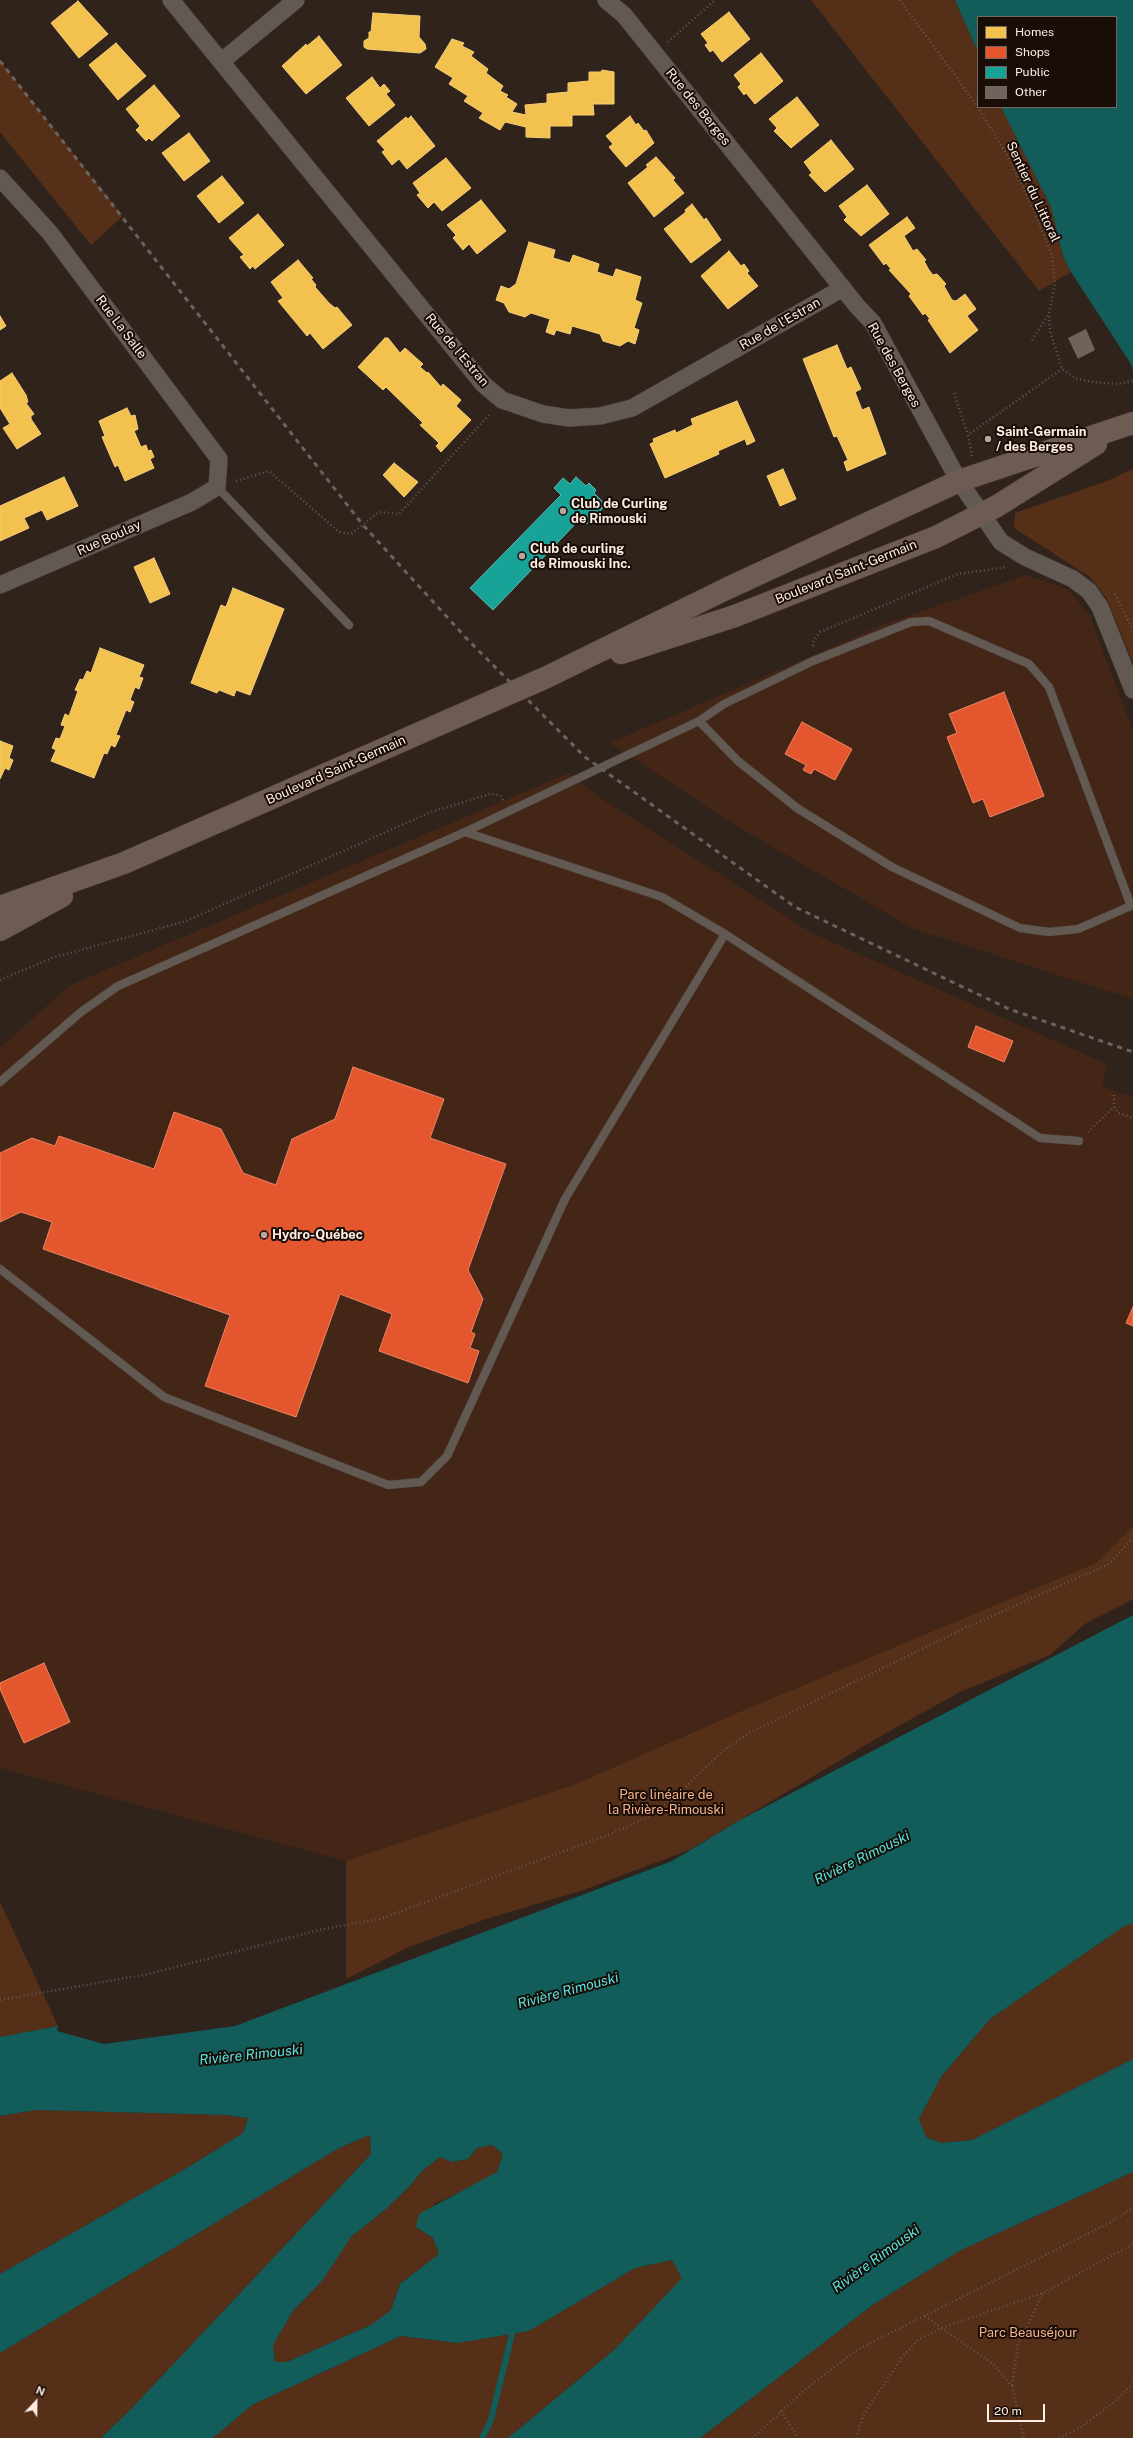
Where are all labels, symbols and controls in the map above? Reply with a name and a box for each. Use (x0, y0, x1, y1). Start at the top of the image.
legend (977, 16, 1117, 108)
text: Homes (1015, 25, 1054, 39)
text: Shops (1015, 45, 1050, 59)
street label: Rue des Berges (662, 65, 734, 149)
text: Public (1015, 65, 1050, 79)
text: Other (1015, 85, 1047, 99)
street label: Sentier du Littoral (1003, 139, 1063, 245)
street label: Rue La Salle (92, 292, 150, 362)
street label: Rue de l'Estran (737, 295, 823, 353)
street label: Rue de l'Estran (422, 310, 492, 390)
street label: Rue des Berges (864, 320, 924, 410)
place label: Saint-Germain / des Berges (996, 424, 1086, 455)
marker: Saint-Germain / des Berges (983, 434, 993, 444)
place label: Club de Curling de Rimouski (571, 496, 668, 527)
marker: Club de Curling de Rimouski (558, 506, 568, 516)
street label: Rue Boulay (75, 517, 143, 559)
street label: Boulevard Saint-Germain (773, 536, 919, 608)
place label: Club de curling de Rimouski Inc. (530, 541, 631, 572)
marker: Club de curling de Rimouski Inc. (517, 551, 527, 561)
street label: Boulevard Saint-Germain (264, 732, 408, 808)
place label: Hydro-Québec (272, 1227, 363, 1243)
marker: Hydro-Québec (259, 1230, 269, 1240)
park label: Parc linéaire de la Rivière-Rimouski (608, 1787, 724, 1818)
water label: Rivière Rimouski (812, 1828, 912, 1888)
water label: Rivière Rimouski (516, 1969, 620, 2013)
water label: Rivière Rimouski (198, 2041, 304, 2069)
water label: Rivière Rimouski (829, 2222, 923, 2296)
park label: Parc Beauséjour (979, 2325, 1077, 2341)
north arrow (16, 2382, 56, 2422)
text: N (34, 2384, 47, 2398)
scale bar (989, 2396, 1047, 2422)
text: 20 m (994, 2404, 1022, 2418)

